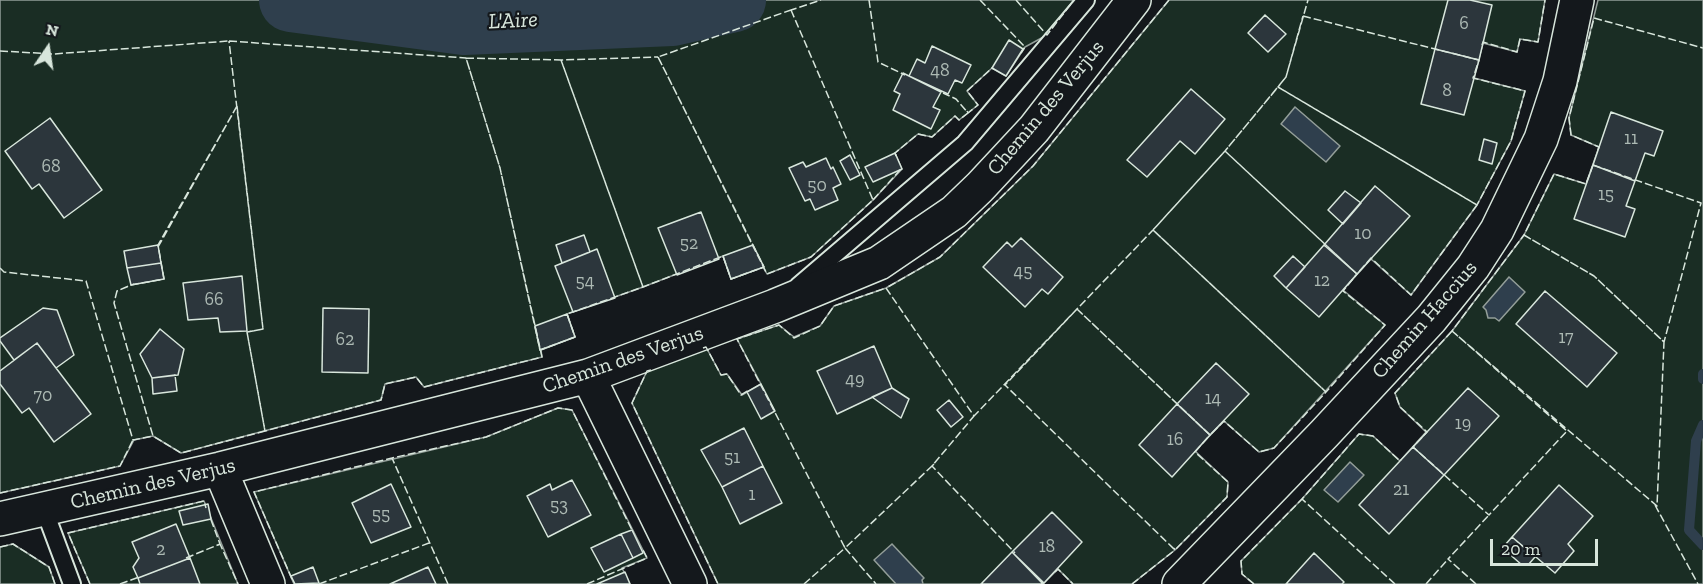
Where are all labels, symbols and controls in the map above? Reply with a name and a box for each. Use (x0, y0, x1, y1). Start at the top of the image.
water label: L'Aire (488, 7, 538, 35)
house number: 6 (1459, 13, 1469, 35)
north arrow (18, 18, 78, 78)
text: N (44, 19, 60, 41)
street label: Chemin des Verjus (982, 35, 1110, 181)
house number: 48 (930, 60, 950, 82)
house number: 8 (1442, 80, 1452, 102)
house number: 11 (1624, 128, 1638, 150)
house number: 68 (41, 156, 61, 178)
house number: 50 (807, 175, 827, 197)
house number: 15 (1598, 184, 1614, 206)
house number: 10 (1354, 223, 1372, 245)
house number: 52 (680, 233, 698, 255)
street label: Chemin Haccius (1367, 256, 1483, 384)
house number: 45 (1014, 261, 1032, 283)
house number: 12 (1314, 270, 1330, 292)
house number: 54 (576, 271, 594, 293)
house number: 66 (204, 289, 224, 311)
street label: Chemin des Verjus (539, 321, 707, 399)
house number: 17 (1558, 327, 1574, 349)
house number: 62 (336, 329, 354, 351)
house number: 49 (845, 369, 865, 391)
house number: 70 (34, 385, 52, 407)
house number: 14 (1205, 388, 1221, 410)
house number: 19 (1455, 413, 1471, 435)
house number: 16 (1167, 429, 1183, 451)
house number: 51 (724, 447, 740, 469)
street label: Chemin des Verjus (68, 453, 238, 515)
house number: 21 (1393, 479, 1409, 501)
house number: 1 (749, 484, 755, 506)
house number: 53 (550, 495, 568, 517)
house number: 55 (372, 504, 390, 526)
scale bar (1493, 527, 1601, 565)
house number: 18 (1039, 536, 1055, 558)
text: 20 m (1501, 538, 1540, 560)
house number: 2 (156, 539, 166, 561)

